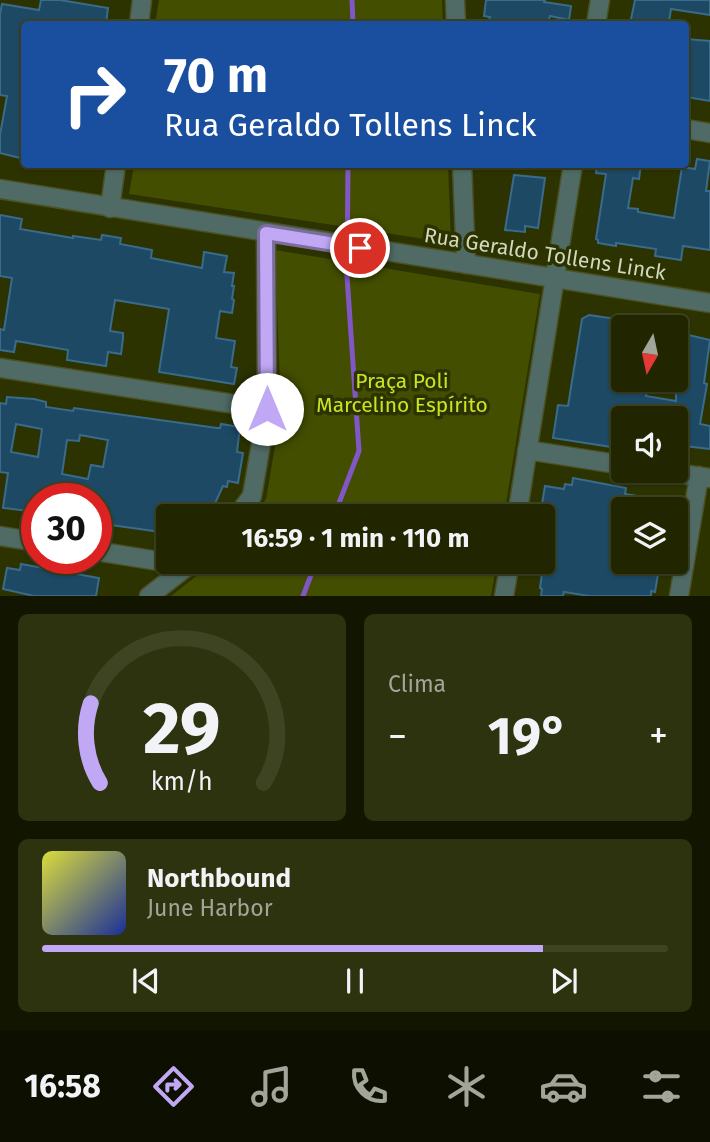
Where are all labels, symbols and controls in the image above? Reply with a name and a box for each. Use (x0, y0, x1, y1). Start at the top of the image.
text: 70 m (164, 46, 268, 105)
icon: right (49, 49, 140, 140)
text: Rua Geraldo Tollens Linck (164, 106, 536, 144)
pin (330, 218, 390, 278)
street label: Rua Geraldo Tollens Linck (422, 222, 668, 286)
icon: arrive (341, 229, 379, 267)
north arrow (611, 315, 688, 392)
map controls (611, 315, 688, 574)
park label: Praça Poli Marcelino Espírito (316, 368, 488, 418)
position arrow (230, 372, 304, 446)
button: sound (611, 406, 688, 483)
speed limit sign: 30 (21, 483, 112, 574)
button: layers (611, 497, 688, 574)
text: 16:59 · 1 min · 110 m (242, 523, 469, 554)
text: Clima (388, 670, 446, 698)
text: 29 (143, 686, 221, 773)
text: 19° (488, 705, 568, 768)
text: − (388, 713, 407, 759)
text: + (649, 713, 668, 759)
text: km/h (151, 767, 213, 797)
text: Northbound (147, 863, 291, 894)
text: June Harbor (147, 894, 273, 922)
icon: previous (127, 962, 165, 1000)
icon: pause (336, 962, 374, 1000)
icon: next (545, 962, 583, 1000)
icon: directions (149, 1062, 198, 1111)
icon: music (247, 1062, 296, 1111)
icon: phone (344, 1062, 393, 1111)
icon: climate (442, 1062, 491, 1111)
icon: car (539, 1062, 588, 1111)
icon: filters (637, 1062, 686, 1111)
text: 16:58 (24, 1067, 101, 1105)

